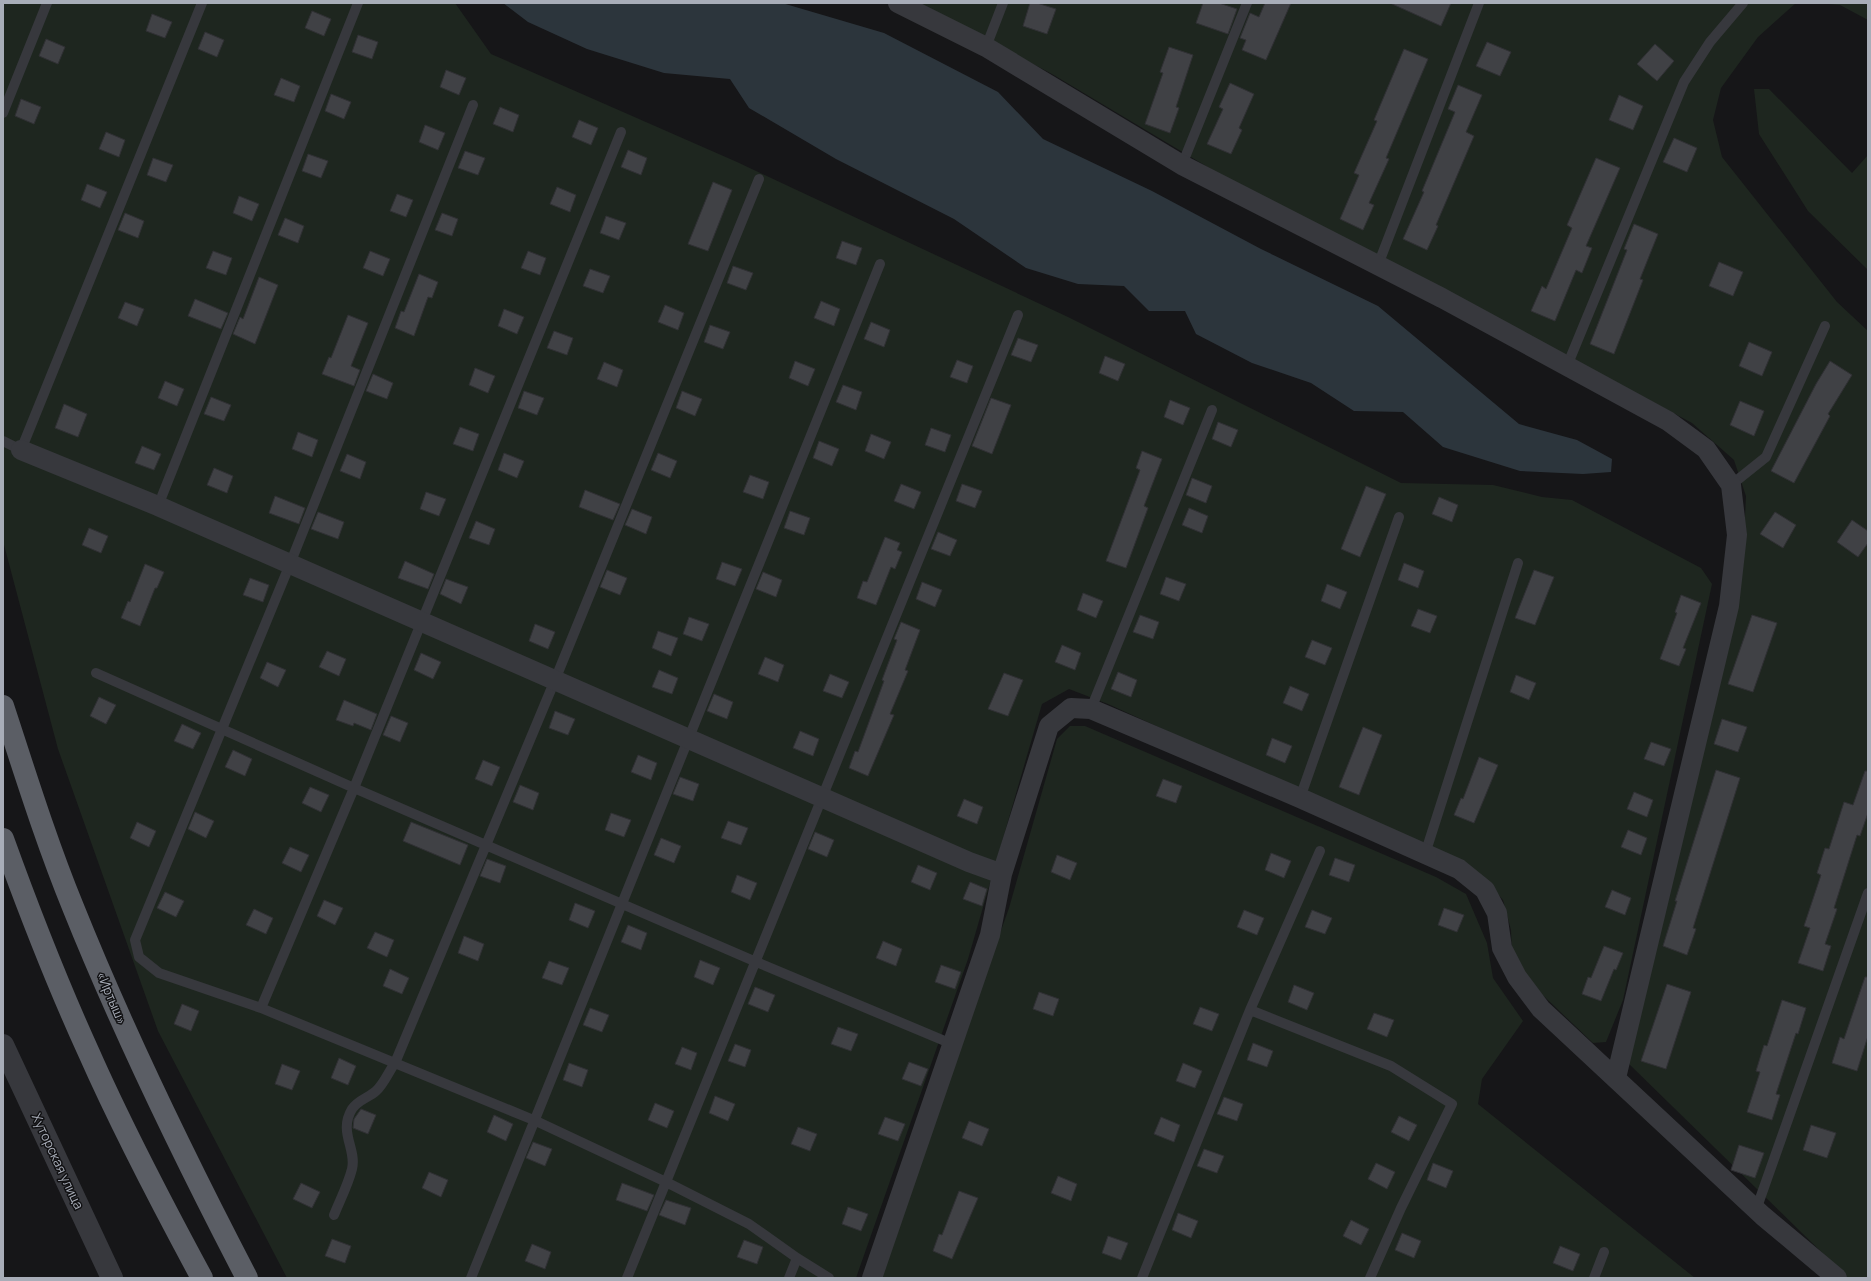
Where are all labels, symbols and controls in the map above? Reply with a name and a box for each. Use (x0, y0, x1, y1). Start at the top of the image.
street label: «Иртыш» (93, 969, 131, 1027)
street label: Хуторская улица (28, 1110, 88, 1212)

